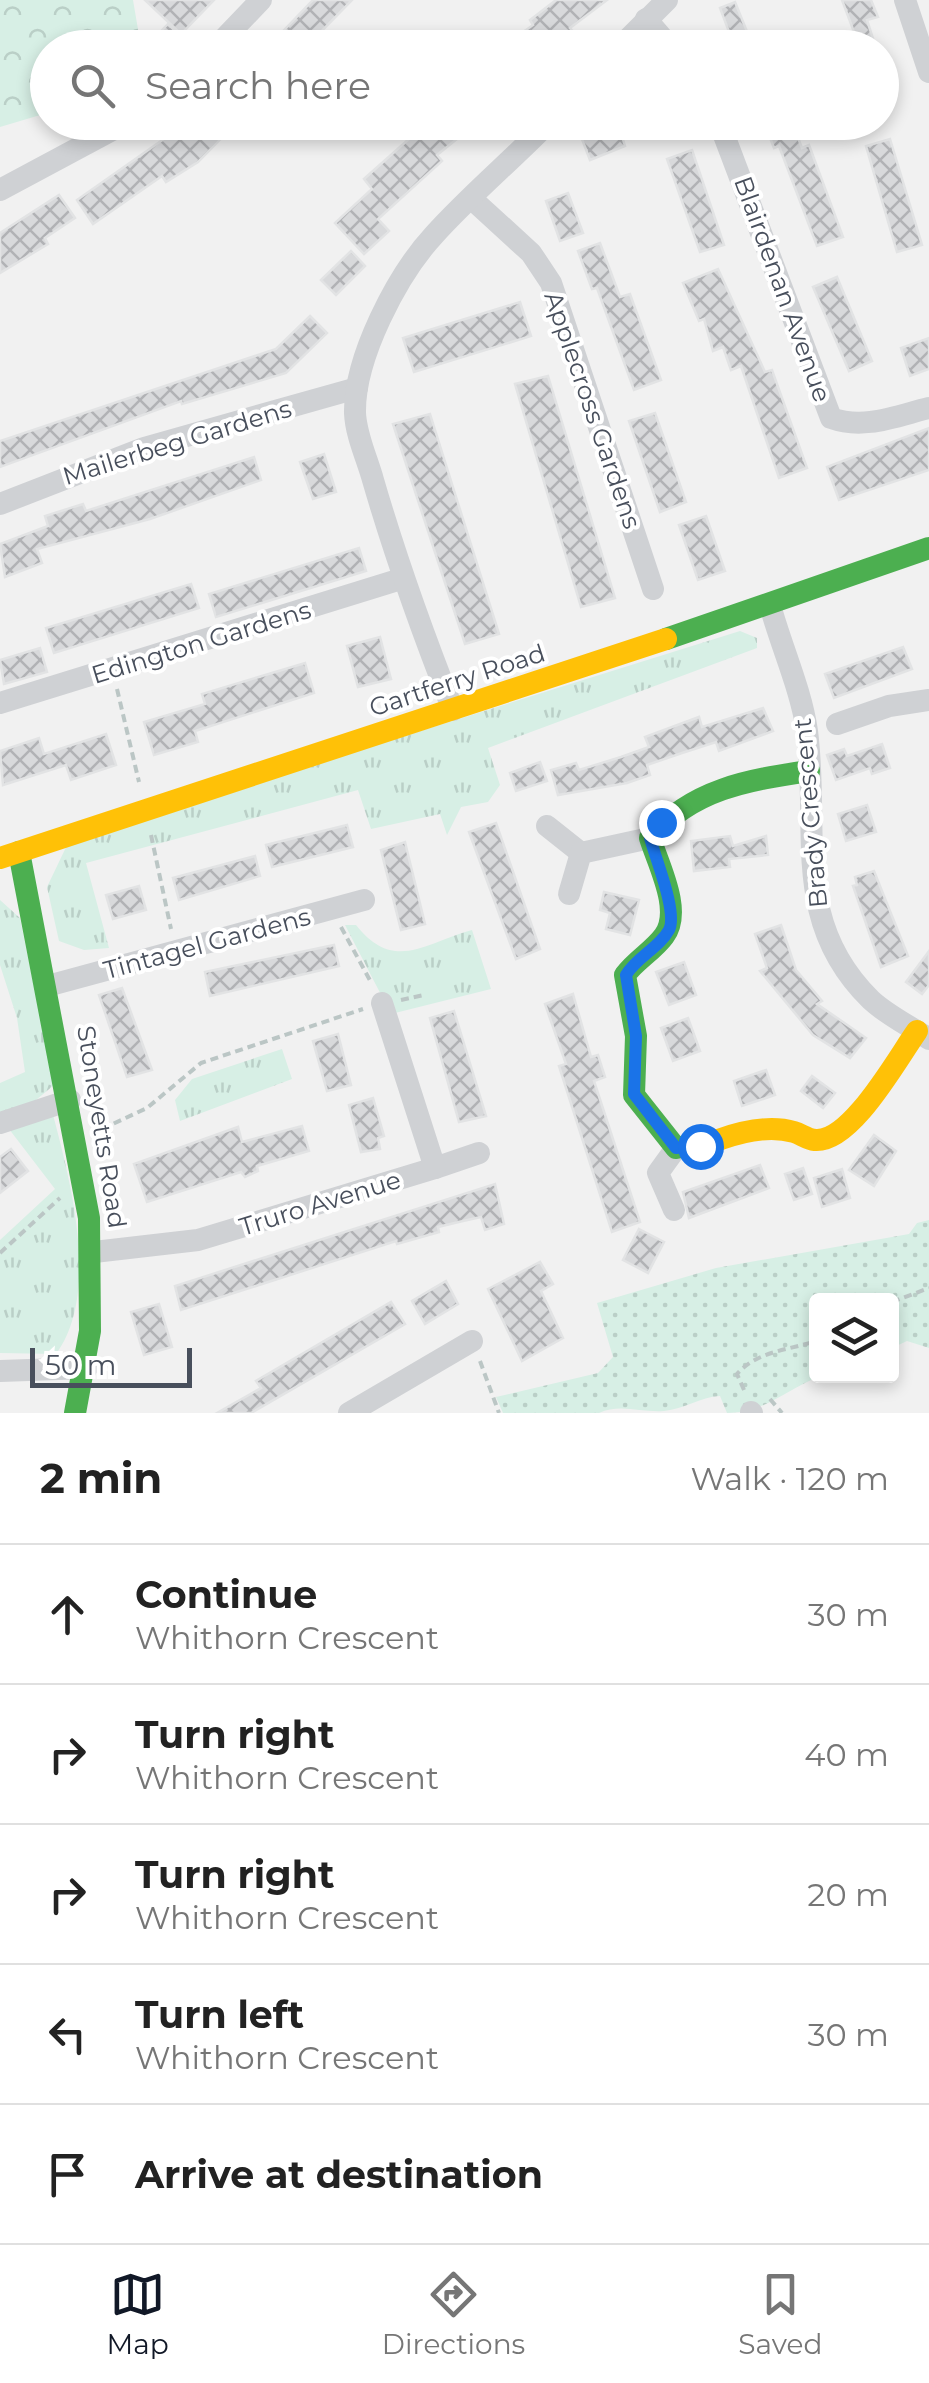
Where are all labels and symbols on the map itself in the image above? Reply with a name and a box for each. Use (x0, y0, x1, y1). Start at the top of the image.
street label: Blairdenan Avenue (728, 172, 838, 406)
street label: Applecross Gardens (538, 287, 648, 533)
street label: Mailerbeg Gardens (59, 393, 295, 491)
street label: Edington Gardens (88, 594, 314, 690)
street label: Gartferry Road (365, 637, 549, 723)
street label: Brady Crescent (787, 717, 833, 909)
route end (639, 800, 685, 846)
street label: Tintagel Gardens (100, 901, 314, 985)
street label: Stoneyetts Road (71, 1023, 133, 1231)
route start (678, 1124, 724, 1170)
street label: Truro Avenue (236, 1164, 404, 1242)
scale bar (30, 1343, 192, 1388)

